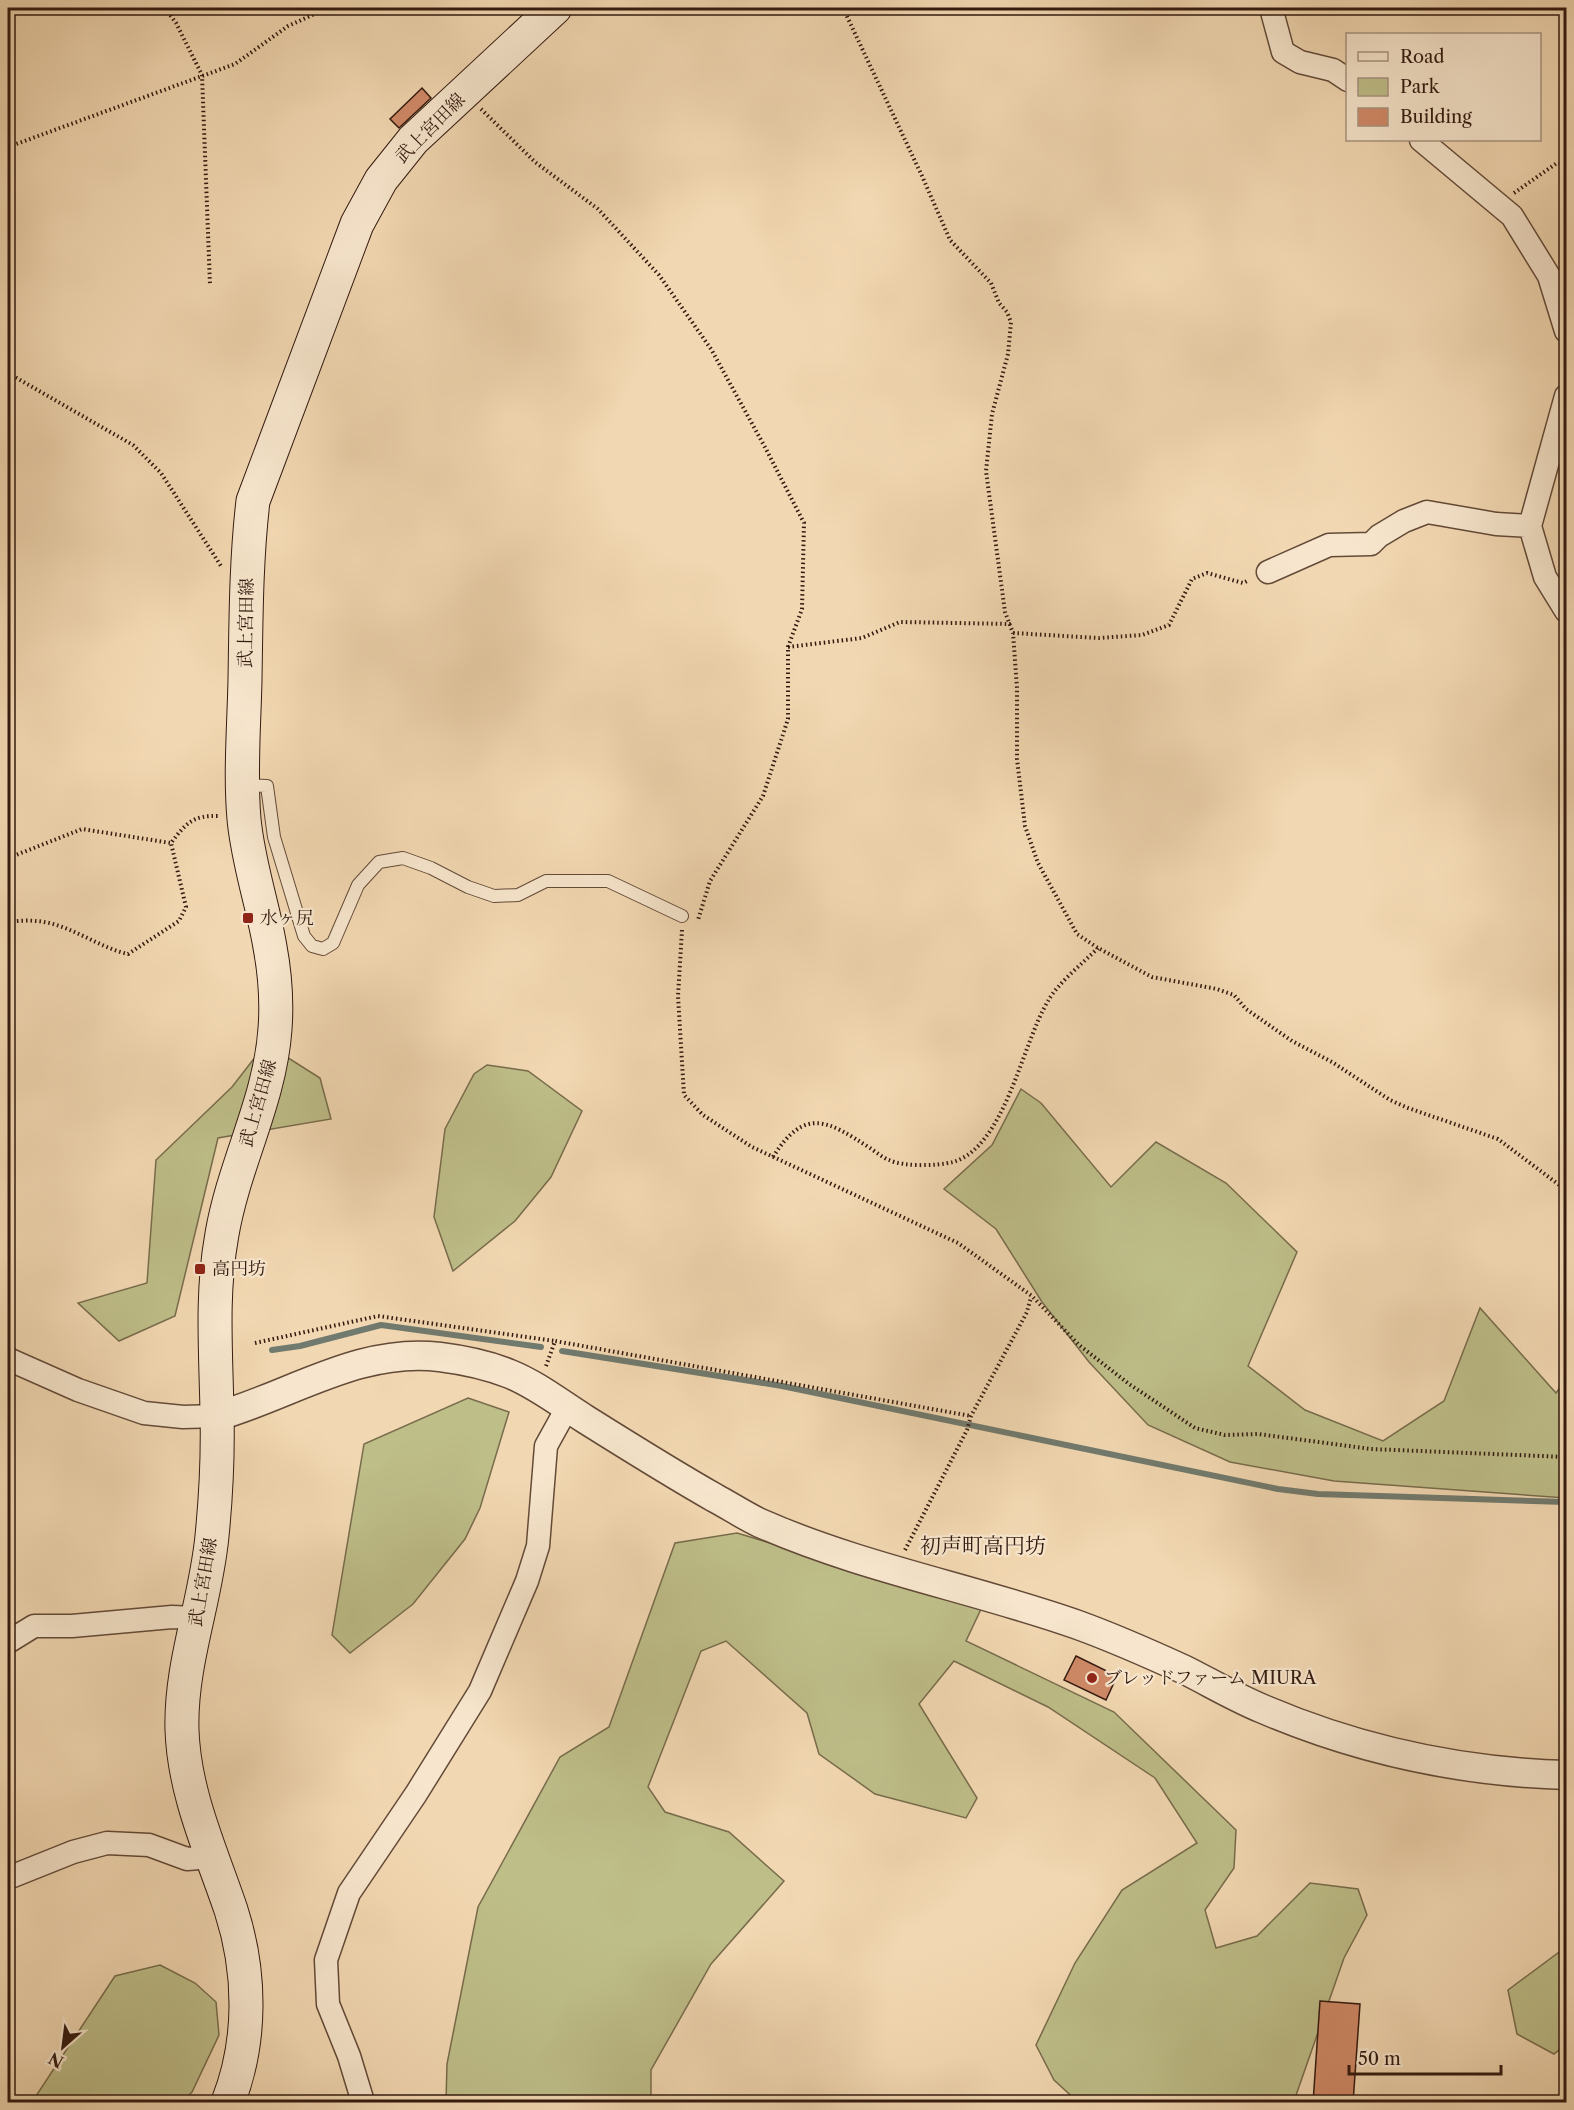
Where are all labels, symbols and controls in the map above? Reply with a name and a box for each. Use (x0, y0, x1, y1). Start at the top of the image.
legend (1346, 33, 1541, 141)
text: Road (1400, 46, 1445, 68)
text: Park (1400, 76, 1441, 98)
street label: 武上宮田線 (390, 88, 470, 168)
text: Building (1400, 106, 1472, 128)
street label: 武上宮田線 (234, 578, 258, 668)
place label: 水ヶ尻 (260, 907, 314, 929)
marker: 水ヶ尻 (241, 911, 255, 925)
street label: 武上宮田線 (235, 1057, 281, 1149)
place label: 高円坊 (212, 1258, 266, 1280)
marker: 高円坊 (193, 1262, 207, 1276)
district label: 初声町高円坊 (920, 1533, 1046, 1558)
street label: 武上宮田線 (184, 1536, 222, 1628)
place label: ブレッドファーム MIURA (1104, 1667, 1317, 1689)
marker: ブレッドファーム MIURA (1085, 1671, 1099, 1685)
north arrow (33, 2017, 93, 2077)
scale bar (1349, 2038, 1500, 2076)
text: N (45, 2048, 67, 2072)
text: 50 m (1358, 2048, 1401, 2070)

